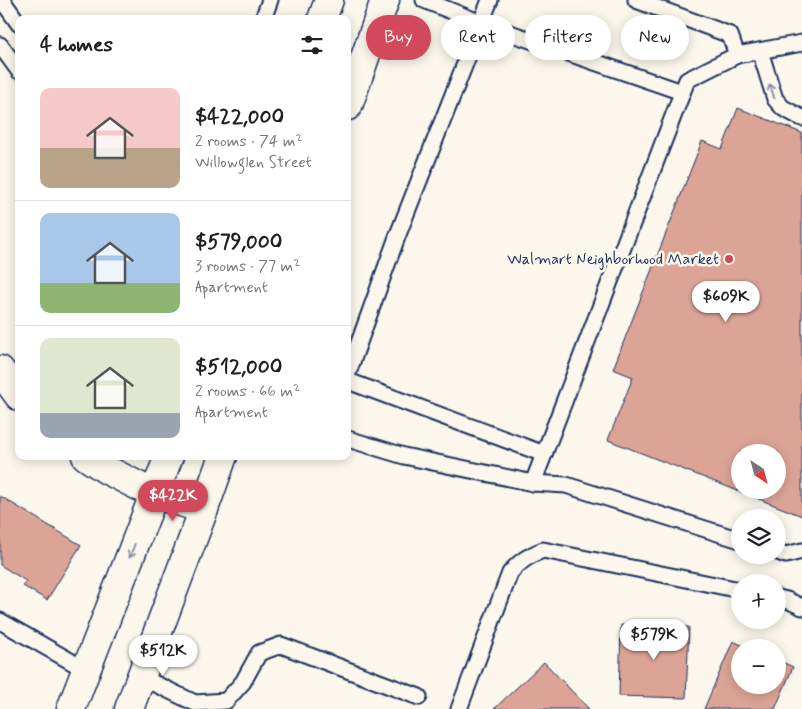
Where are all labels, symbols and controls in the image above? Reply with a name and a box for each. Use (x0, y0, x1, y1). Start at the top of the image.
chip: Buy (366, 15, 431, 60)
chip: Rent (441, 15, 515, 60)
chip: Filters (525, 15, 611, 60)
chip: New (621, 15, 689, 60)
text: 4 homes (40, 31, 113, 59)
icon: filters (298, 31, 326, 59)
one-way arrow (767, 83, 777, 99)
text: $422,000 (195, 103, 284, 131)
icon: home (80, 108, 140, 168)
text: 2 rooms · 74 m² (195, 131, 303, 152)
text: Willowglen Street (195, 152, 312, 173)
text: $579,000 (195, 228, 283, 256)
icon: home (80, 233, 140, 293)
place label: Walmart Neighborhood Market (507, 249, 719, 270)
marker: Walmart Neighborhood Market (723, 253, 735, 265)
text: 3 rooms · 77 m² (195, 256, 300, 277)
text: Apartment (195, 277, 268, 298)
pin: $609K (691, 280, 761, 323)
text: $609K (703, 286, 749, 307)
text: $512,000 (195, 353, 282, 381)
icon: home (80, 358, 140, 418)
text: 2 rooms · 66 m² (195, 381, 300, 402)
text: Apartment (195, 402, 268, 423)
north arrow (731, 444, 786, 499)
map controls (731, 444, 786, 694)
pin: $422K (138, 480, 208, 522)
text: $422K (149, 485, 197, 506)
button: layers (731, 509, 786, 564)
one-way arrow (127, 542, 136, 558)
button: + (731, 574, 786, 629)
pin: $579K (619, 618, 689, 661)
text: $579K (631, 624, 677, 645)
pin: $512K (128, 634, 198, 677)
button: − (731, 639, 786, 694)
text: $512K (140, 640, 186, 661)

